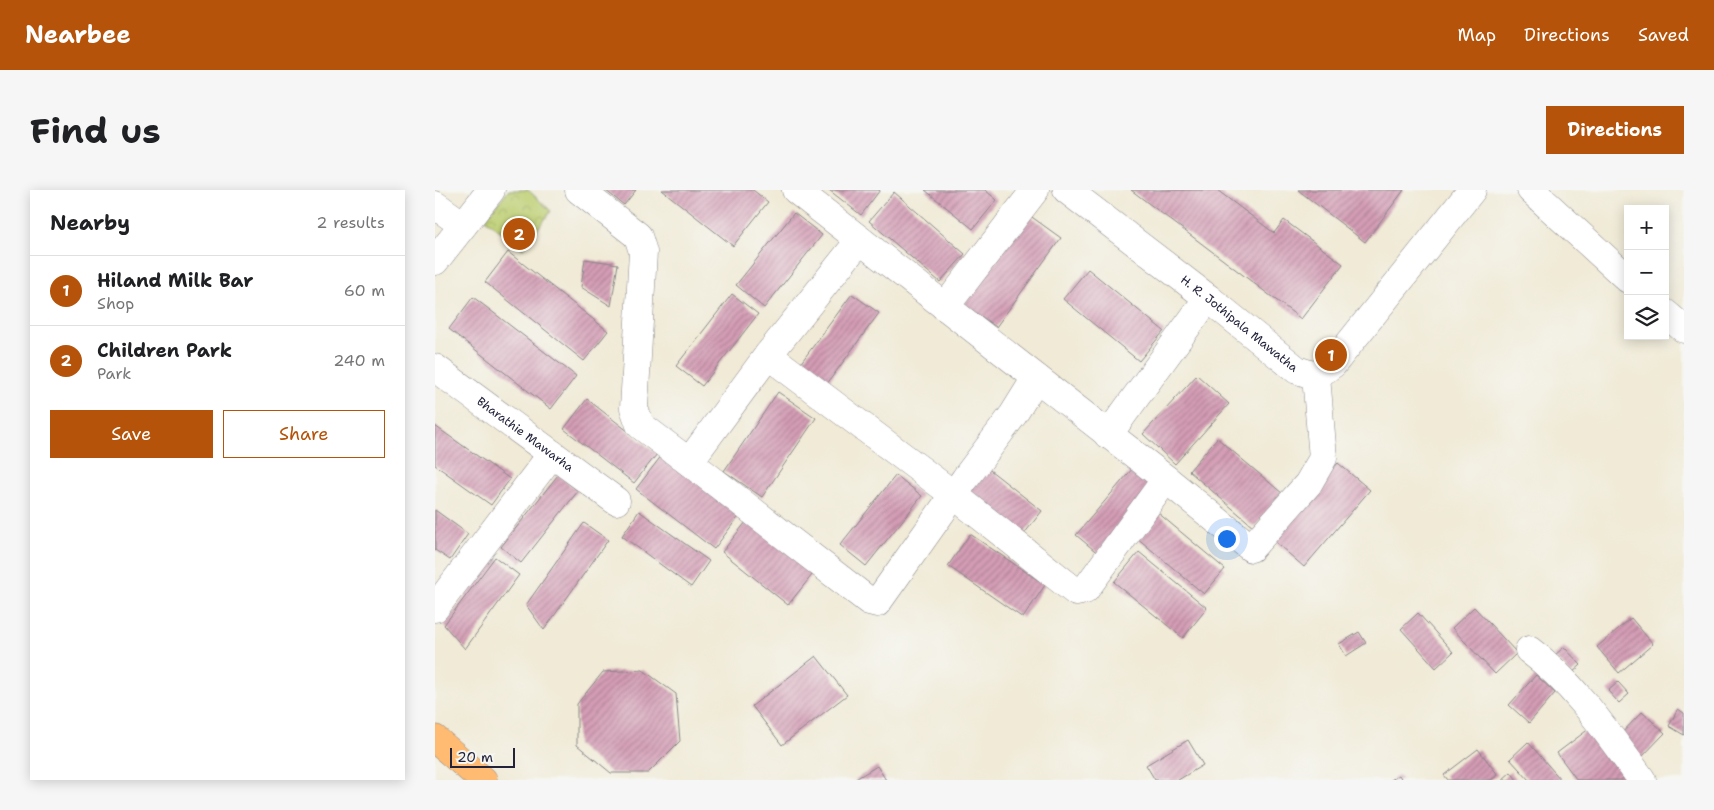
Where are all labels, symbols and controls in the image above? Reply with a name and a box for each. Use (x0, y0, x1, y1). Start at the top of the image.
text: Nearbee (25, 19, 131, 51)
text: Map (1458, 23, 1496, 47)
text: Directions (1524, 23, 1610, 47)
text: Saved (1638, 23, 1689, 47)
button: Directions (1546, 106, 1684, 154)
text: Find us (30, 107, 161, 154)
map controls (1624, 205, 1669, 340)
button: + (1624, 205, 1669, 250)
text: Nearby (50, 209, 130, 237)
text: 2 results (316, 212, 385, 233)
pin: 2 (503, 215, 535, 253)
button: − (1624, 250, 1669, 295)
text: Hiland Milk Bar (97, 268, 253, 293)
street label: H. R. Jothipala Mawatha (1177, 272, 1302, 376)
text: 1 (62, 280, 70, 301)
text: 60 m (344, 280, 385, 301)
text: Shop (97, 293, 134, 314)
button: layers (1624, 295, 1669, 340)
pin: 1 (1315, 336, 1347, 374)
text: Children Park (97, 338, 232, 363)
text: 2 (60, 350, 72, 371)
text: 240 m (333, 350, 385, 371)
text: Park (97, 363, 131, 384)
street label: Bharathie Mawarha (474, 393, 577, 476)
button: Save (50, 410, 213, 458)
button: Share (223, 410, 385, 458)
your location (1214, 526, 1240, 552)
scale bar (450, 745, 515, 768)
text: 20 m (457, 748, 493, 766)

